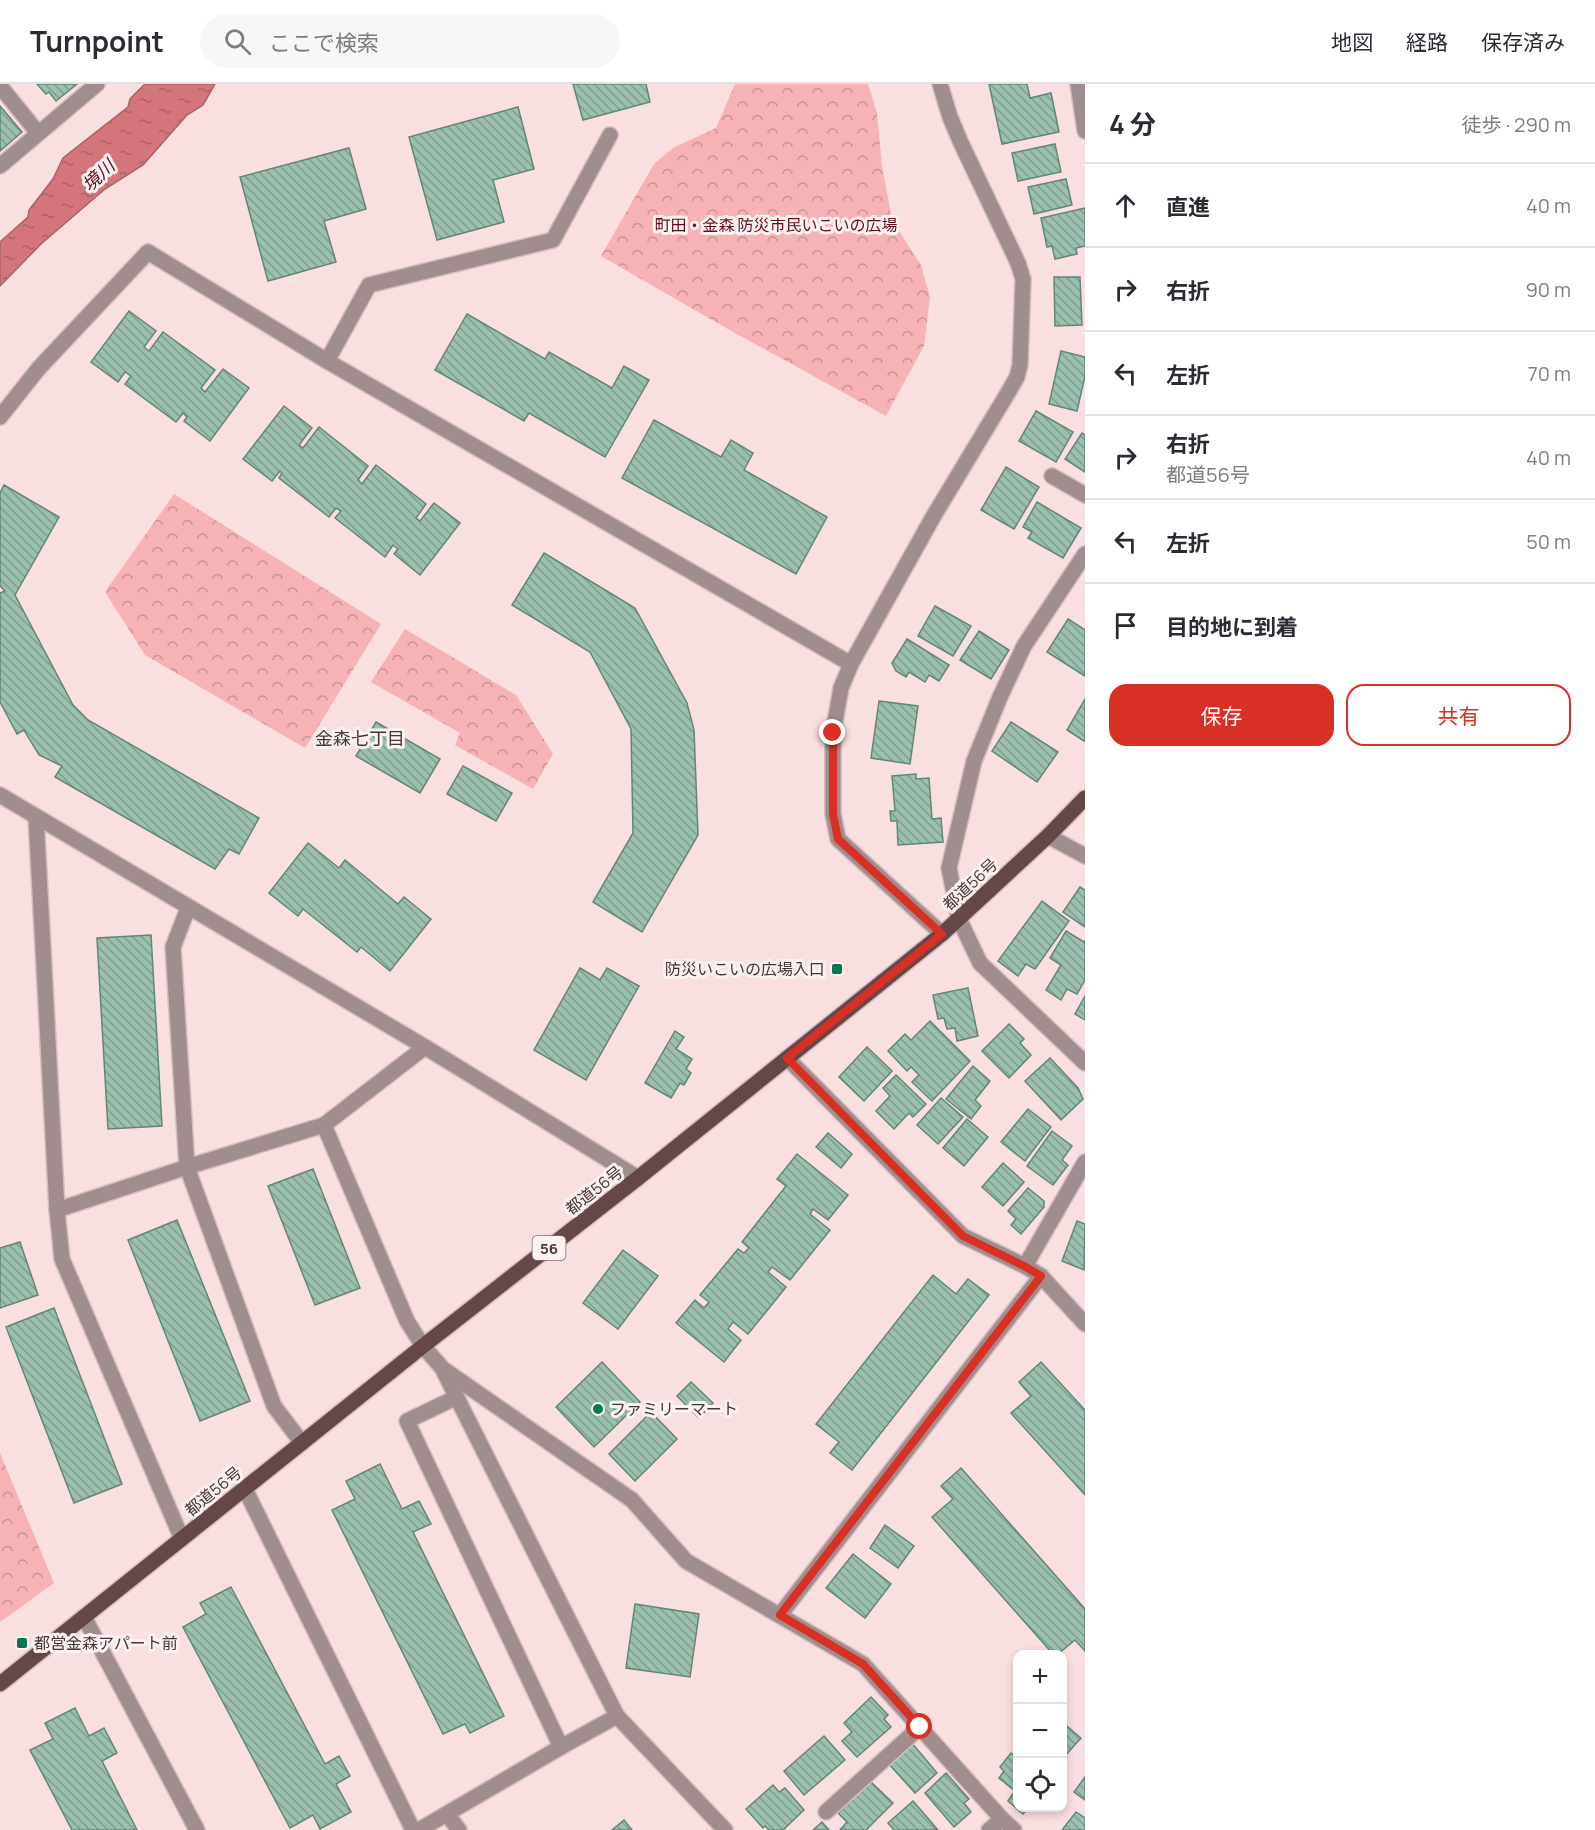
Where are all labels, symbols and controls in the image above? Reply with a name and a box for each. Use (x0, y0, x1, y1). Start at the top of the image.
search box (200, 14, 620, 68)
text: Turnpoint (30, 22, 164, 60)
icon: search (221, 25, 254, 58)
text: ここで検索 (269, 28, 379, 58)
text: 地図 (1331, 28, 1373, 56)
text: 経路 (1406, 28, 1448, 56)
text: 保存済み (1481, 28, 1565, 56)
text: 4 分 (1109, 106, 1156, 142)
text: 徒歩 · 290 m (1462, 111, 1571, 138)
water label: 境川 (77, 153, 121, 196)
icon: ahead (1109, 189, 1142, 222)
text: 直進 (1166, 192, 1210, 222)
text: 40 m (1526, 192, 1571, 219)
park label: 町田・金森 防災市民いこいの広場 (654, 214, 898, 236)
icon: right (1109, 273, 1142, 306)
text: 右折 (1166, 276, 1210, 306)
text: 90 m (1525, 276, 1571, 303)
icon: left (1109, 357, 1142, 390)
text: 左折 (1166, 360, 1210, 390)
text: 70 m (1528, 360, 1571, 387)
text: 右折 (1166, 429, 1210, 459)
icon: right (1109, 441, 1142, 474)
text: 40 m (1526, 444, 1571, 471)
text: 都道56号 (1166, 461, 1250, 488)
icon: left (1109, 525, 1142, 558)
text: 左折 (1166, 528, 1210, 558)
text: 50 m (1526, 528, 1571, 555)
icon: arrive (1109, 609, 1142, 642)
text: 目的地に到着 (1166, 612, 1298, 642)
button: 保存 (1109, 684, 1334, 746)
button: 共有 (1346, 684, 1571, 746)
route end (819, 719, 845, 745)
district label: 金森七丁目 (315, 726, 405, 750)
street label: 都道56号 (938, 853, 1002, 915)
place label: 防災いこいの広場入口 (665, 958, 825, 980)
marker: 防災いこいの広場入口 (830, 962, 844, 976)
street label: 都道56号 (561, 1161, 627, 1219)
road number: 56 (532, 1236, 566, 1260)
place label: ファミリーマート (610, 1398, 738, 1420)
marker: ファミリーマート (591, 1402, 605, 1416)
street label: 都道56号 (180, 1461, 246, 1521)
place label: 都営金森アパート前 (34, 1632, 178, 1654)
marker: 都営金森アパート前 (15, 1636, 29, 1650)
map controls (1013, 1650, 1067, 1812)
button: + (1013, 1650, 1067, 1704)
button: − (1013, 1704, 1067, 1758)
route start (906, 1713, 932, 1739)
button: locate (1013, 1758, 1067, 1812)

